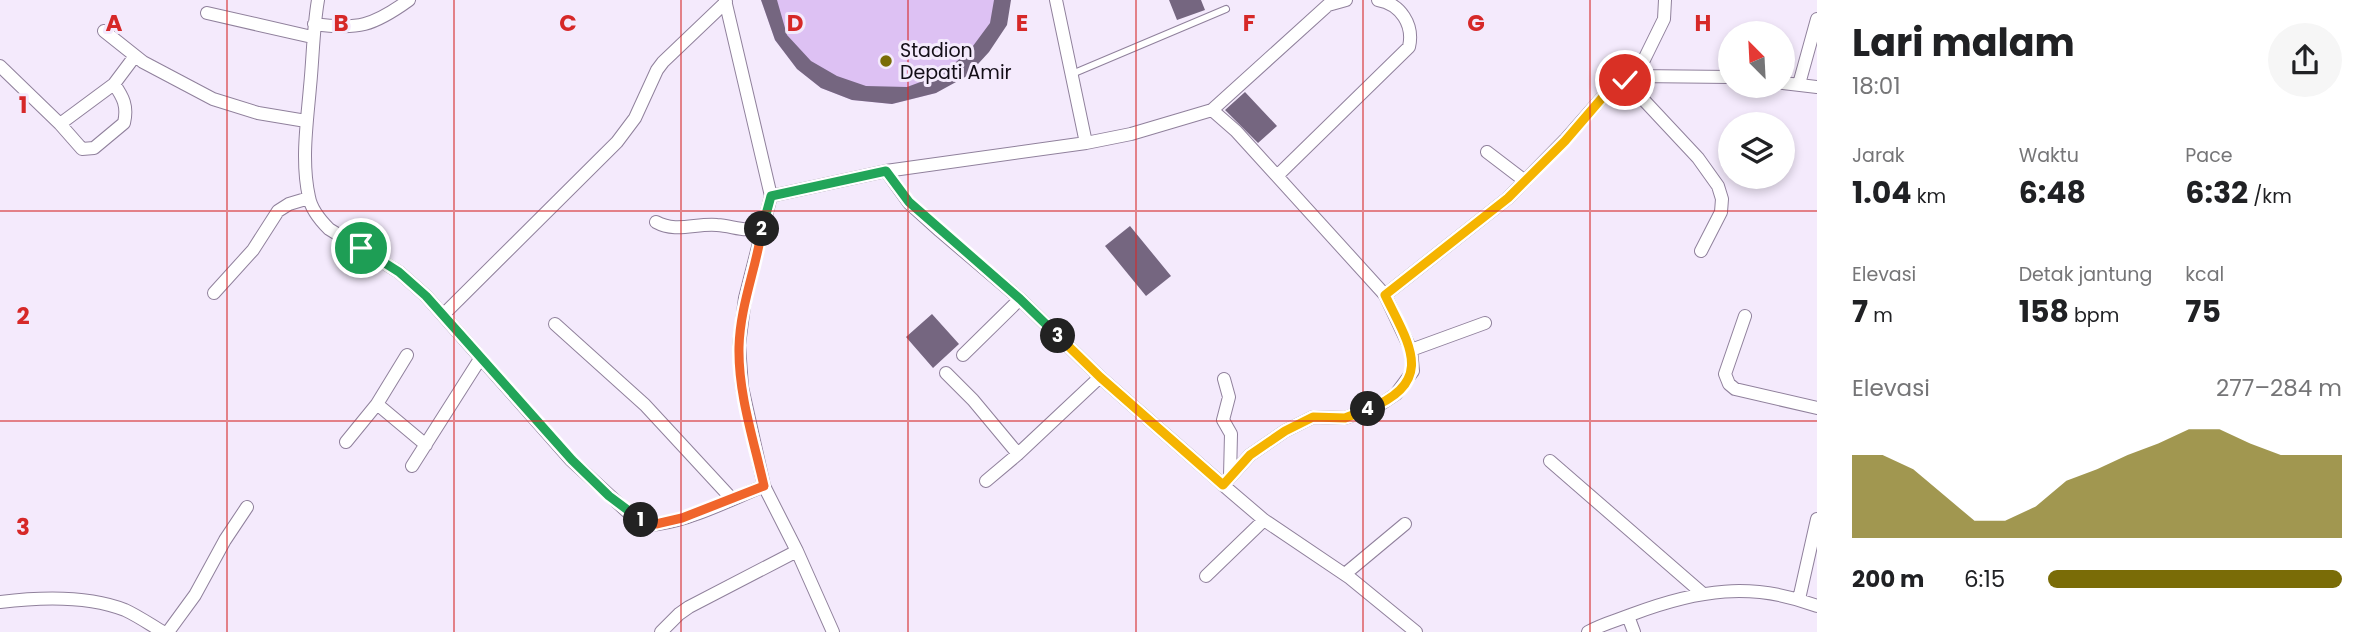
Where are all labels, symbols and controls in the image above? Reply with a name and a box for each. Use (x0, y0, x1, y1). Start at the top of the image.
text: A (106, 7, 123, 39)
text: B (333, 7, 349, 39)
text: C (559, 7, 577, 39)
text: D (787, 7, 803, 39)
text: E (1016, 7, 1028, 39)
text: F (1243, 7, 1255, 39)
text: G (1467, 7, 1485, 39)
text: H (1695, 7, 1711, 39)
text: Lari malam (1852, 16, 2075, 69)
north arrow (1718, 21, 1796, 98)
map controls (1718, 21, 1795, 189)
button: share (2268, 23, 2342, 97)
place label: Stadion Depati Amir (900, 37, 1012, 86)
pin (1595, 50, 1655, 110)
marker: Stadion Depati Amir (878, 53, 894, 69)
icon: check (1606, 61, 1644, 99)
text: 18:01 (1852, 70, 1901, 102)
text: 1 (19, 89, 27, 121)
button: layers (1718, 112, 1795, 189)
text: Jarak (1852, 142, 1905, 169)
text: Waktu (2019, 142, 2079, 169)
text: Pace (2185, 142, 2233, 169)
text: 1.04 (1852, 171, 1912, 214)
text: 6:48 (2019, 171, 2086, 214)
text: 6:32 (2185, 171, 2248, 214)
text: km (1912, 183, 1946, 210)
text: /km (2248, 183, 2292, 210)
pin: 2 (744, 212, 780, 246)
text: 2 (756, 215, 767, 242)
pin (331, 218, 391, 278)
icon: arrive (342, 229, 380, 267)
text: Elevasi (1852, 261, 1916, 288)
text: Detak jantung (2019, 261, 2152, 288)
text: kcal (2185, 261, 2224, 288)
text: 7 (1852, 290, 1868, 333)
text: 158 (2019, 290, 2069, 333)
text: 75 (2185, 290, 2221, 333)
text: 2 (16, 300, 30, 332)
text: m (1868, 302, 1893, 329)
text: bpm (2069, 302, 2119, 329)
pin: 3 (1040, 318, 1076, 354)
text: 3 (1052, 322, 1063, 349)
text: Elevasi (1852, 372, 1930, 404)
text: 277–284 m (2216, 372, 2342, 404)
pin: 4 (1350, 392, 1386, 426)
text: 4 (1361, 395, 1374, 422)
pin: 1 (624, 503, 658, 538)
text: 1 (637, 506, 644, 533)
text: 3 (16, 511, 30, 543)
text: 200 m (1852, 563, 1924, 595)
text: 6:15 (1964, 563, 2005, 595)

